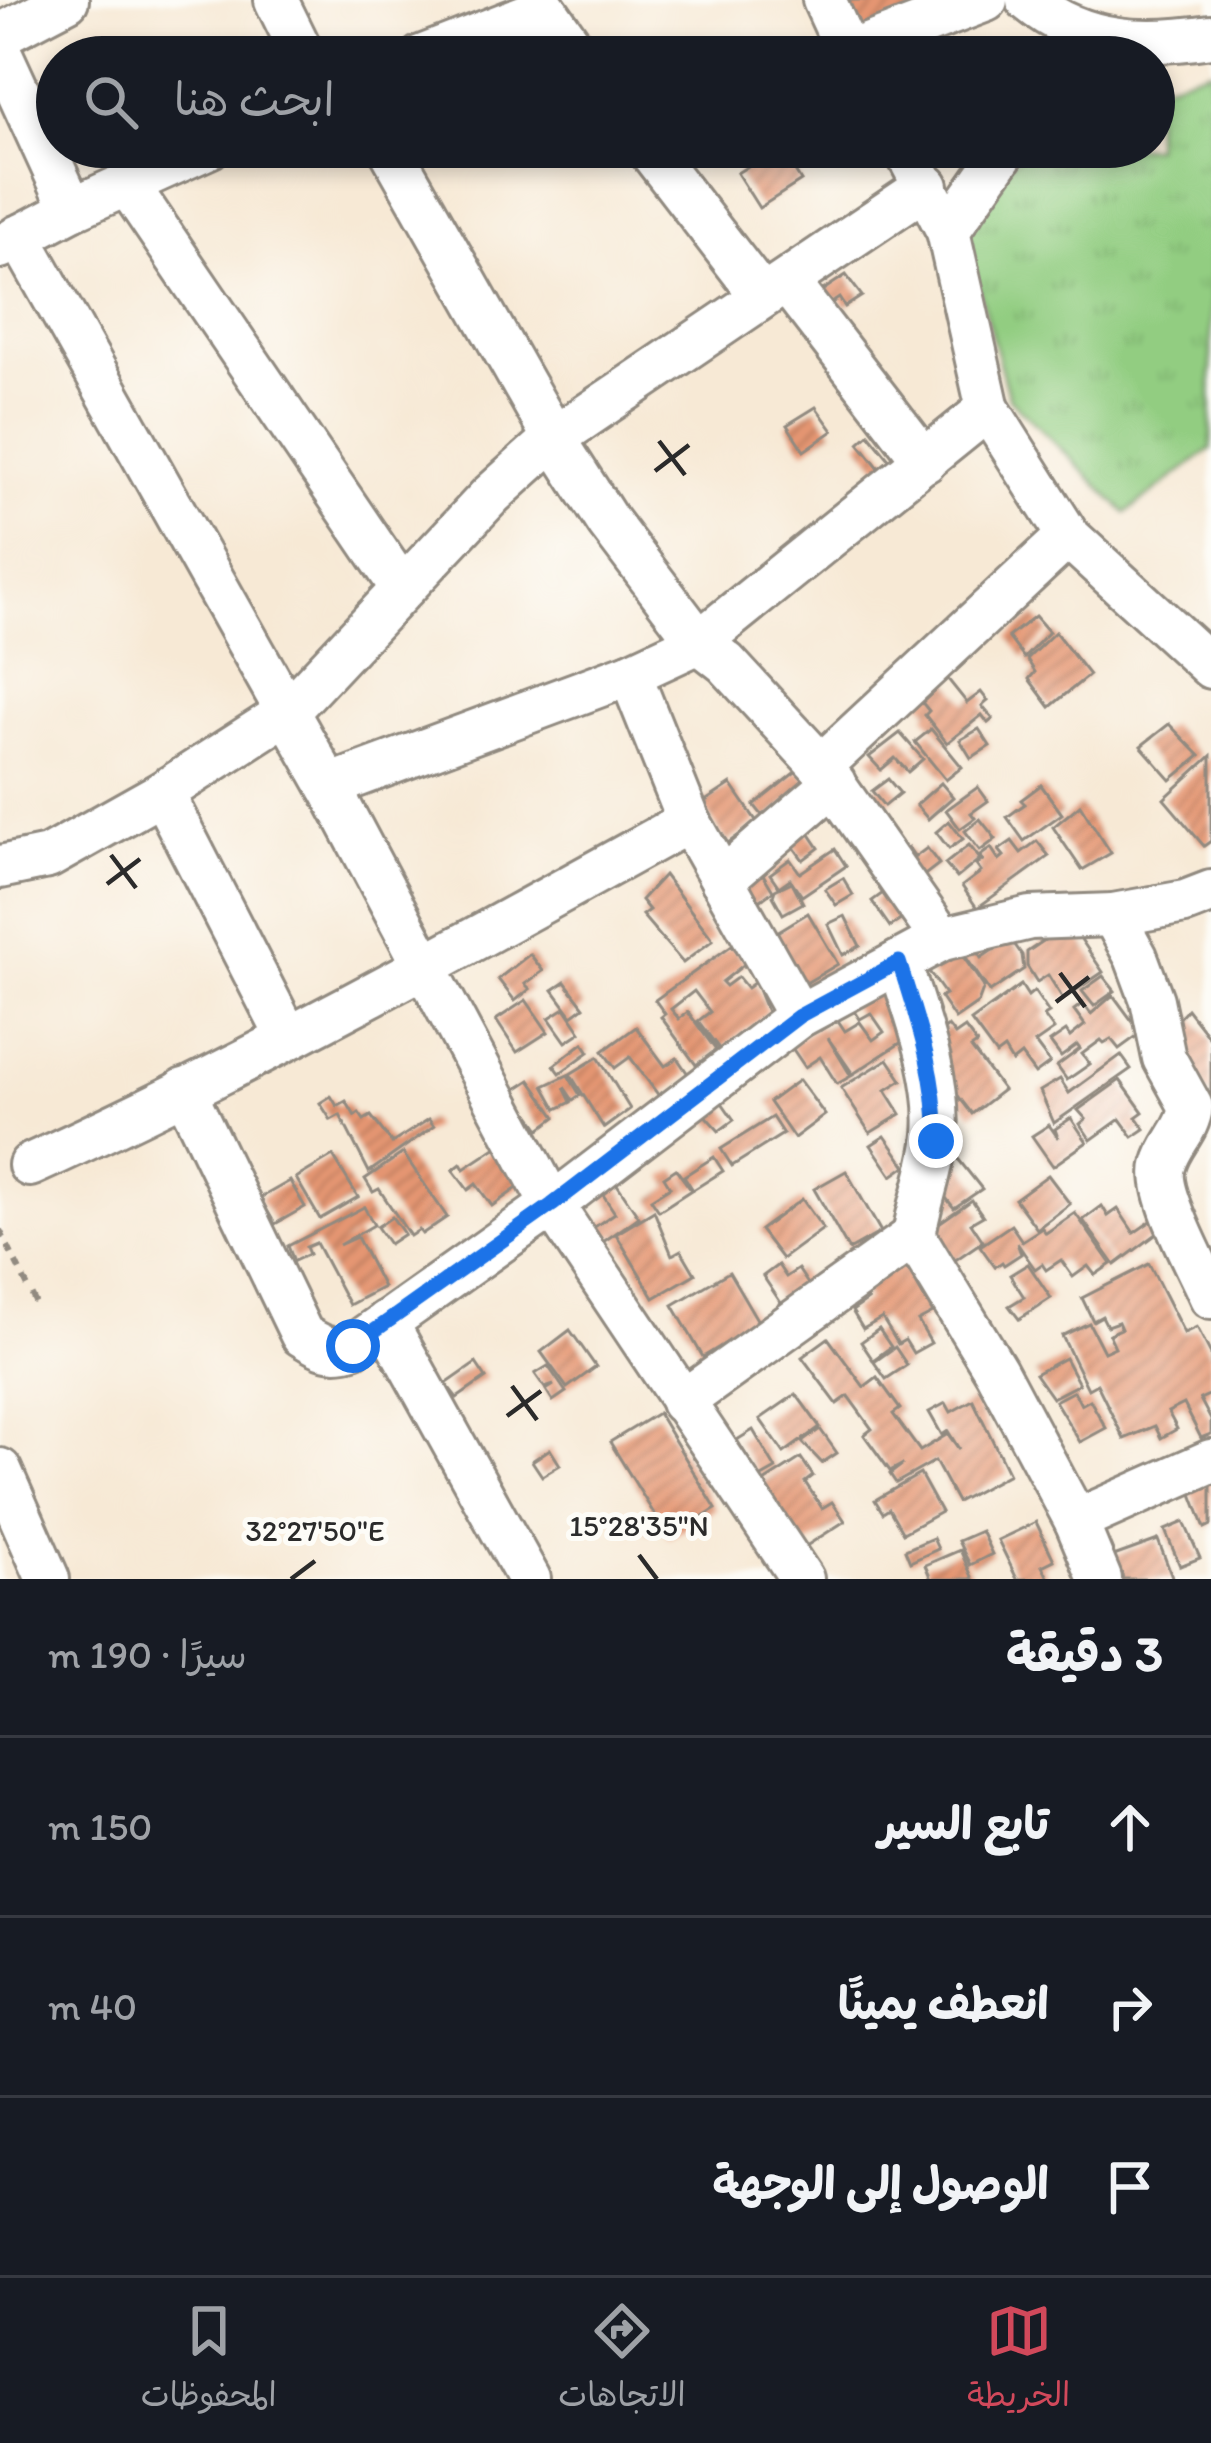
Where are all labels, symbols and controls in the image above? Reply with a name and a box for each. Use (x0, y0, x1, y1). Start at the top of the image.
search box (36, 36, 1175, 168)
icon: search (78, 69, 144, 135)
text: ابحث هنا (174, 72, 335, 126)
route end (909, 1114, 963, 1168)
route start (326, 1319, 380, 1373)
text: 15°28'35"N (569, 1507, 709, 1544)
text: 32°27'50"E (246, 1512, 384, 1549)
text: 3 دقيقة (1006, 1623, 1163, 1684)
text: سيرًا · 190 m (48, 1631, 247, 1678)
icon: ahead (1097, 1794, 1163, 1860)
text: تابع السير (879, 1796, 1049, 1850)
text: 150 m (48, 1803, 152, 1850)
icon: right (1097, 1974, 1163, 2040)
text: انعطف يمينًا (838, 1976, 1049, 2030)
text: 40 m (48, 1983, 137, 2030)
icon: arrive (1097, 2154, 1163, 2220)
text: الوصول إلى الوجهة (712, 2156, 1049, 2210)
tab: المحفوظات (141, 2298, 277, 2424)
tab: الاتجاهات (558, 2298, 686, 2424)
tab: الخريطة (967, 2298, 1070, 2424)

